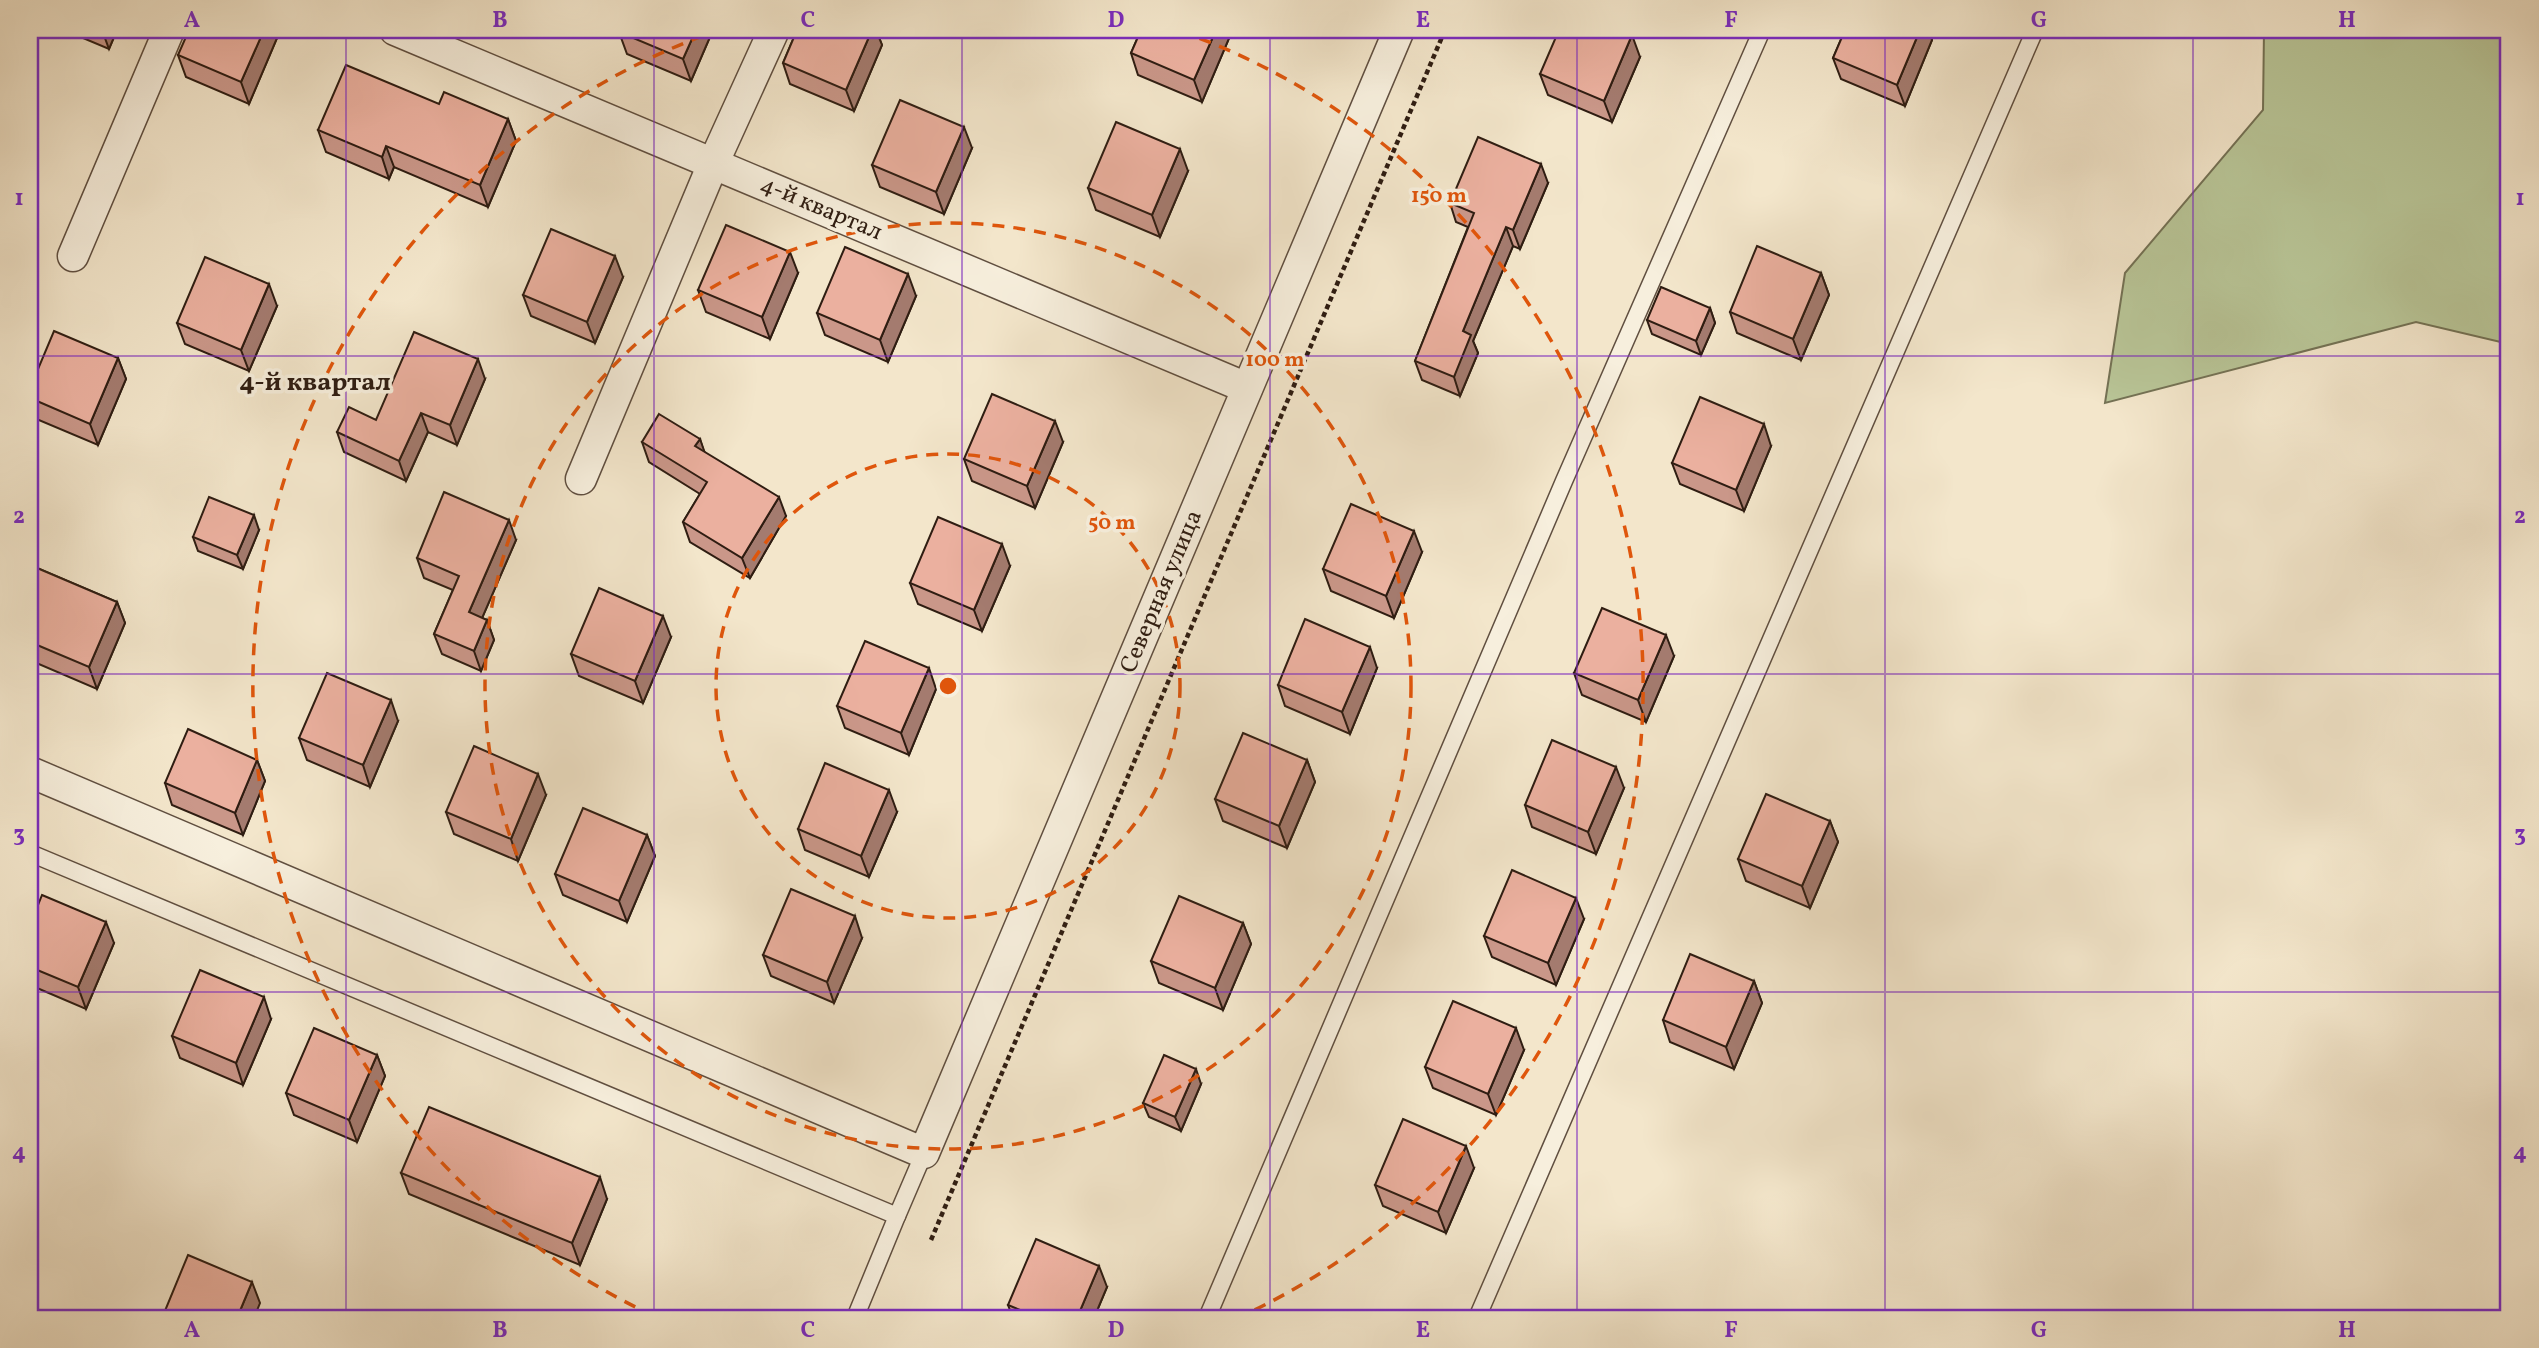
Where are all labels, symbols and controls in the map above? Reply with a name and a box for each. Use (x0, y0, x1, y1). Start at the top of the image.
text: A (184, 5, 200, 37)
text: B (492, 5, 508, 37)
text: C (801, 5, 815, 37)
text: D (1108, 5, 1125, 37)
text: E (1416, 5, 1430, 37)
text: F (1724, 5, 1738, 37)
text: G (2031, 5, 2047, 37)
text: H (2338, 5, 2356, 37)
street label: 4-й квартал (755, 168, 887, 250)
text: 150 m (1411, 182, 1467, 211)
text: 1 (14, 183, 24, 215)
text: 1 (2515, 183, 2525, 215)
text: 100 m (1245, 346, 1305, 375)
district label: 4-й квартал (239, 365, 391, 401)
text: 2 (13, 501, 25, 533)
text: 2 (2514, 501, 2526, 533)
street label: Северная улица (1112, 505, 1212, 679)
text: 50 m (1088, 509, 1136, 538)
centre of rings (936, 674, 960, 698)
text: 3 (13, 819, 25, 851)
text: 3 (2514, 819, 2526, 851)
text: 4 (12, 1137, 26, 1169)
text: 4 (2513, 1137, 2527, 1169)
text: A (184, 1315, 200, 1347)
text: B (492, 1315, 508, 1347)
text: C (801, 1315, 815, 1347)
text: D (1108, 1315, 1125, 1347)
text: E (1416, 1315, 1430, 1347)
text: F (1724, 1315, 1738, 1347)
text: G (2031, 1315, 2047, 1347)
text: H (2338, 1315, 2356, 1347)

